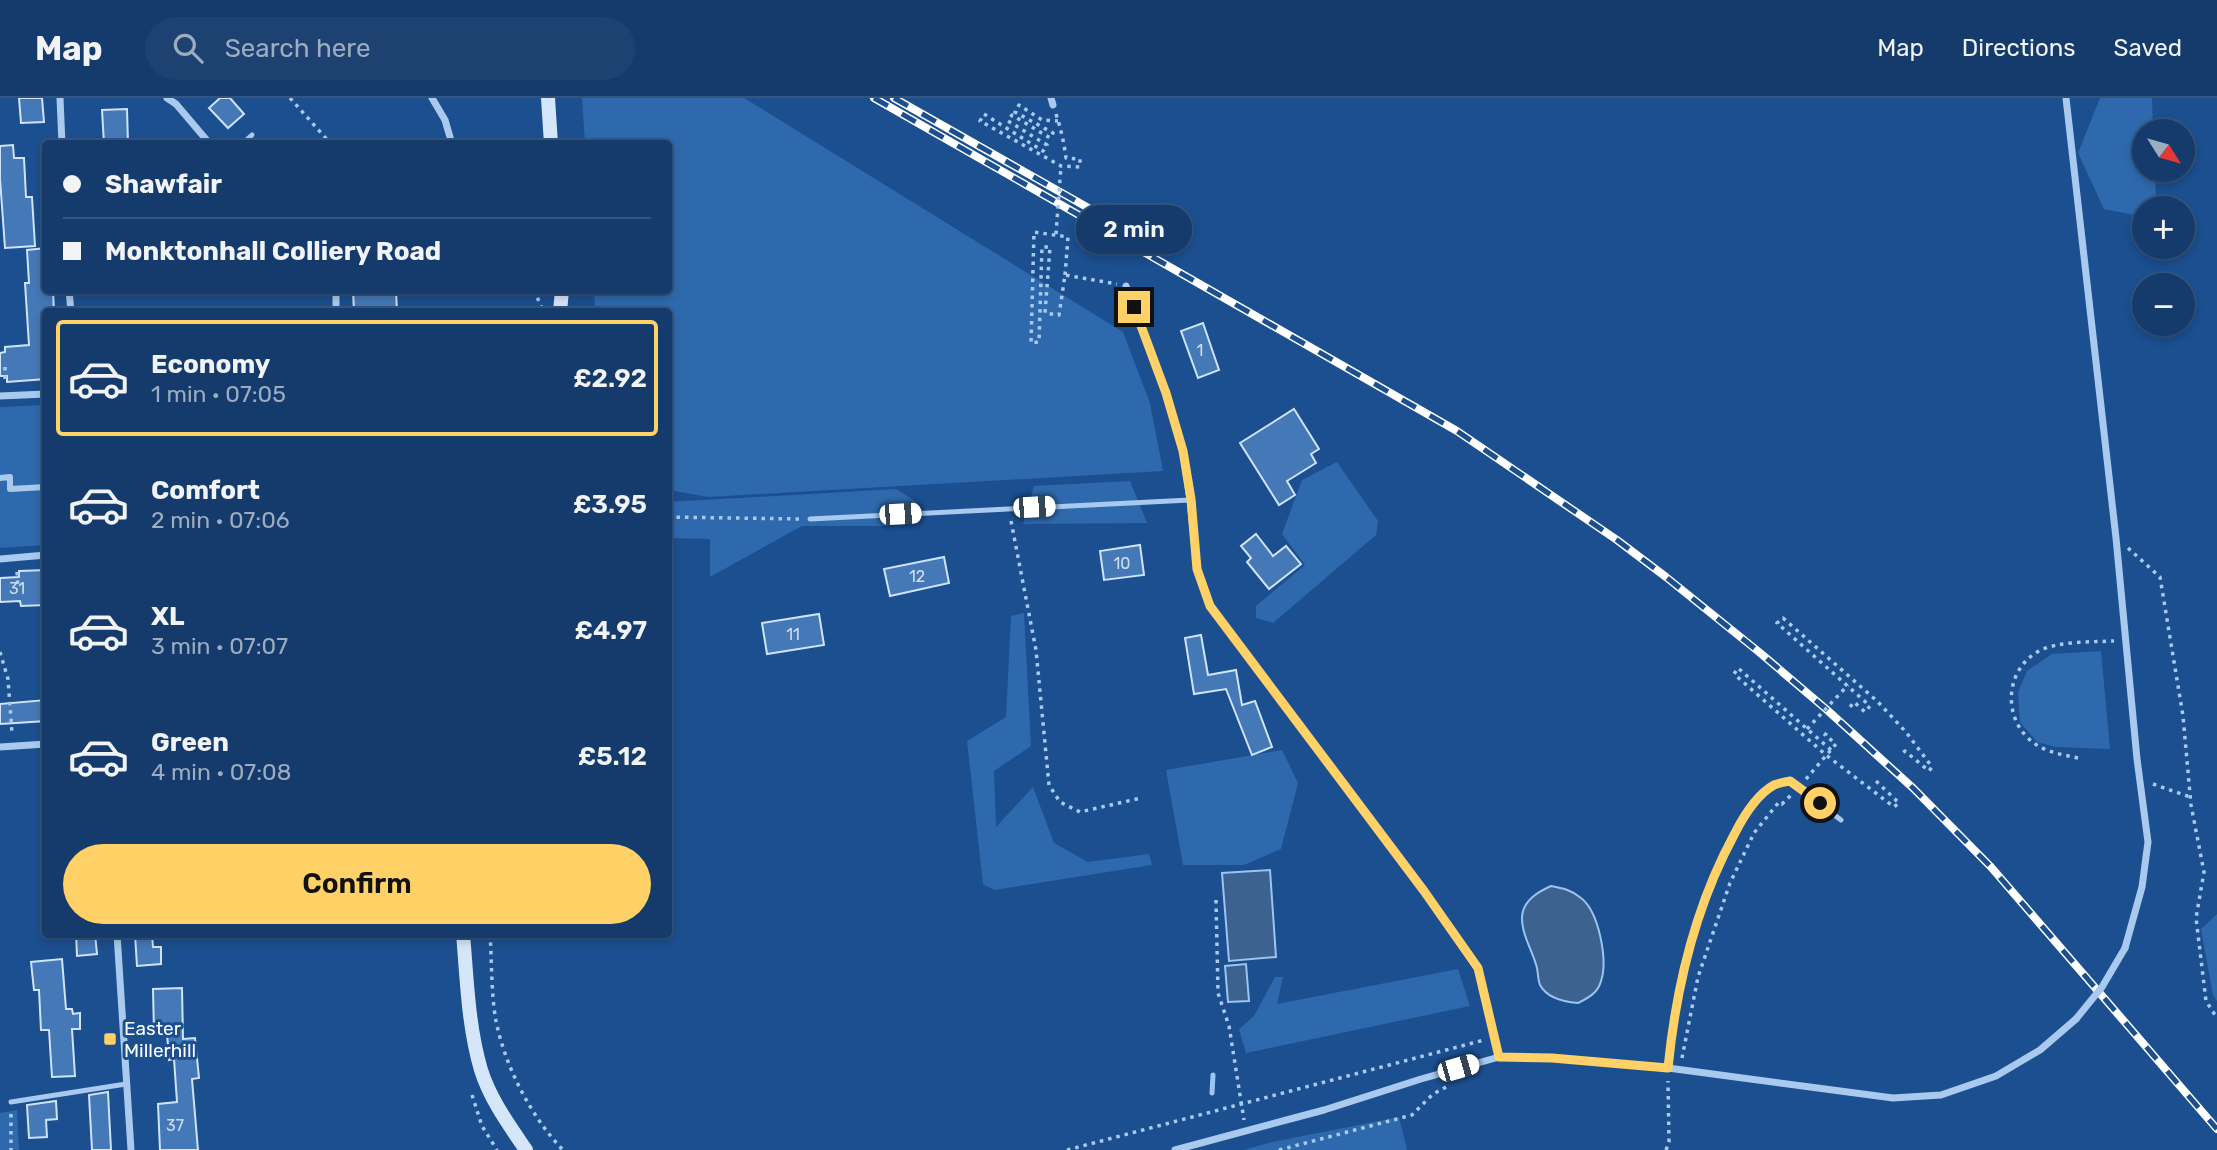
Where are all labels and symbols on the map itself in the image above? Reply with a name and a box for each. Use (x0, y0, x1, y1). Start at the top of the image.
north arrow (2132, 119, 2194, 182)
callout: 2 min (1076, 206, 1192, 254)
route end (1118, 291, 1150, 323)
house number: 1 (1197, 341, 1203, 360)
car (1013, 495, 1056, 519)
car (879, 502, 922, 526)
house number: 10 (1113, 554, 1131, 573)
house number: 12 (909, 567, 925, 586)
house number: 31 (9, 579, 25, 598)
house number: 11 (786, 625, 800, 644)
route start (1804, 787, 1836, 819)
place label: Easter Millerhill (124, 1017, 196, 1062)
marker: Easter Millerhill (102, 1031, 118, 1047)
car (1435, 1052, 1482, 1084)
house number: 37 (166, 1116, 184, 1135)

